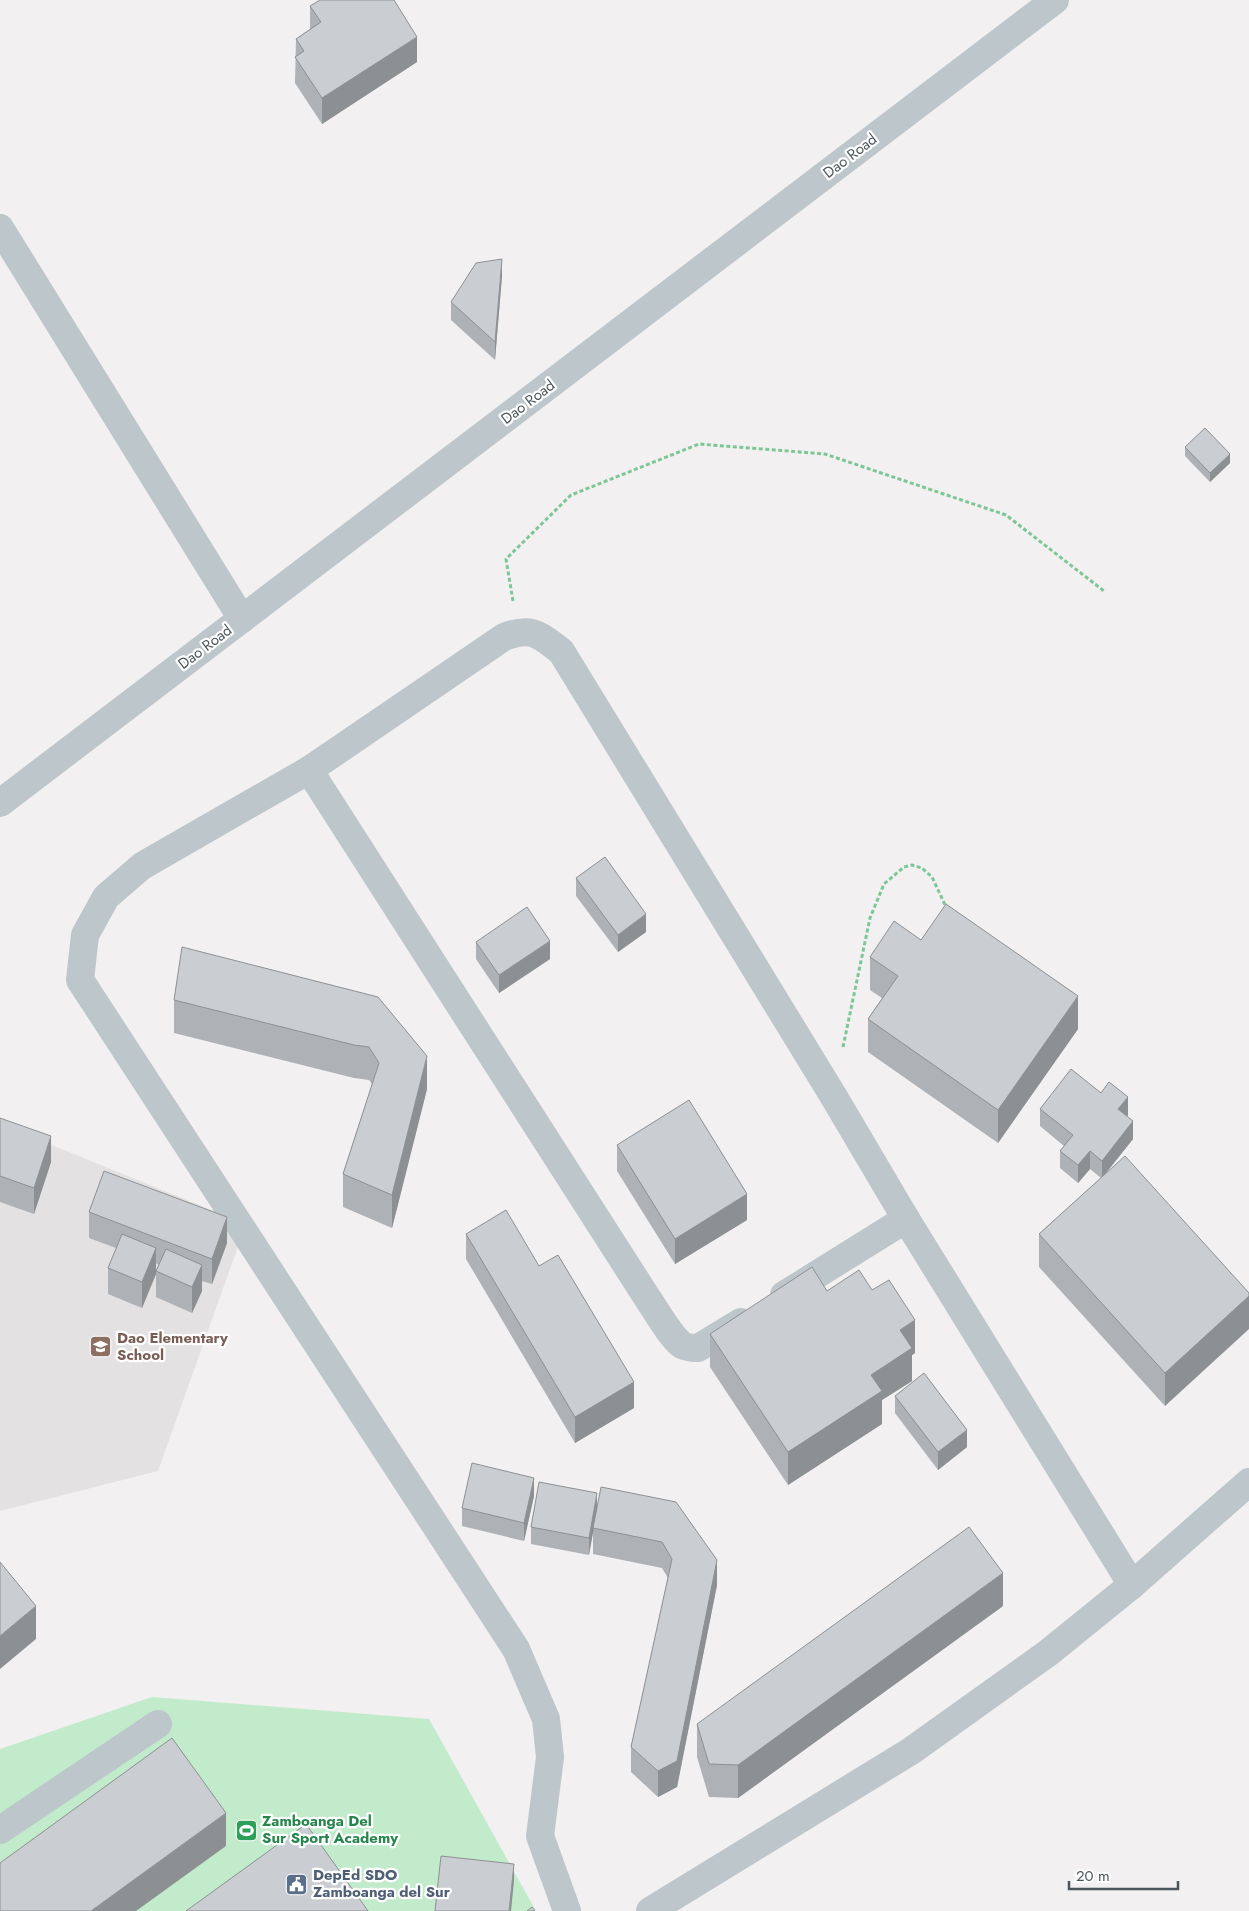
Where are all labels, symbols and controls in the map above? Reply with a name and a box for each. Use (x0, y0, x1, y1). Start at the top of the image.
street label: Dao Road (818, 128, 882, 184)
street label: Dao Road (496, 374, 560, 430)
street label: Dao Road (173, 619, 237, 675)
place label: Dao Elementary School (117, 1327, 228, 1366)
school or university icon: Dao Elementary School (89, 1335, 113, 1359)
place label: Zamboanga Del Sur Sport Academy (262, 1810, 398, 1849)
sports icon: Zamboanga Del Sur Sport Academy (234, 1818, 258, 1842)
scale bar (1069, 1858, 1178, 1890)
place label: DepEd SDO Zamboanga del Sur (313, 1864, 451, 1903)
text: 20 m (1076, 1865, 1110, 1887)
public building icon: DepEd SDO Zamboanga del Sur (285, 1872, 309, 1896)

